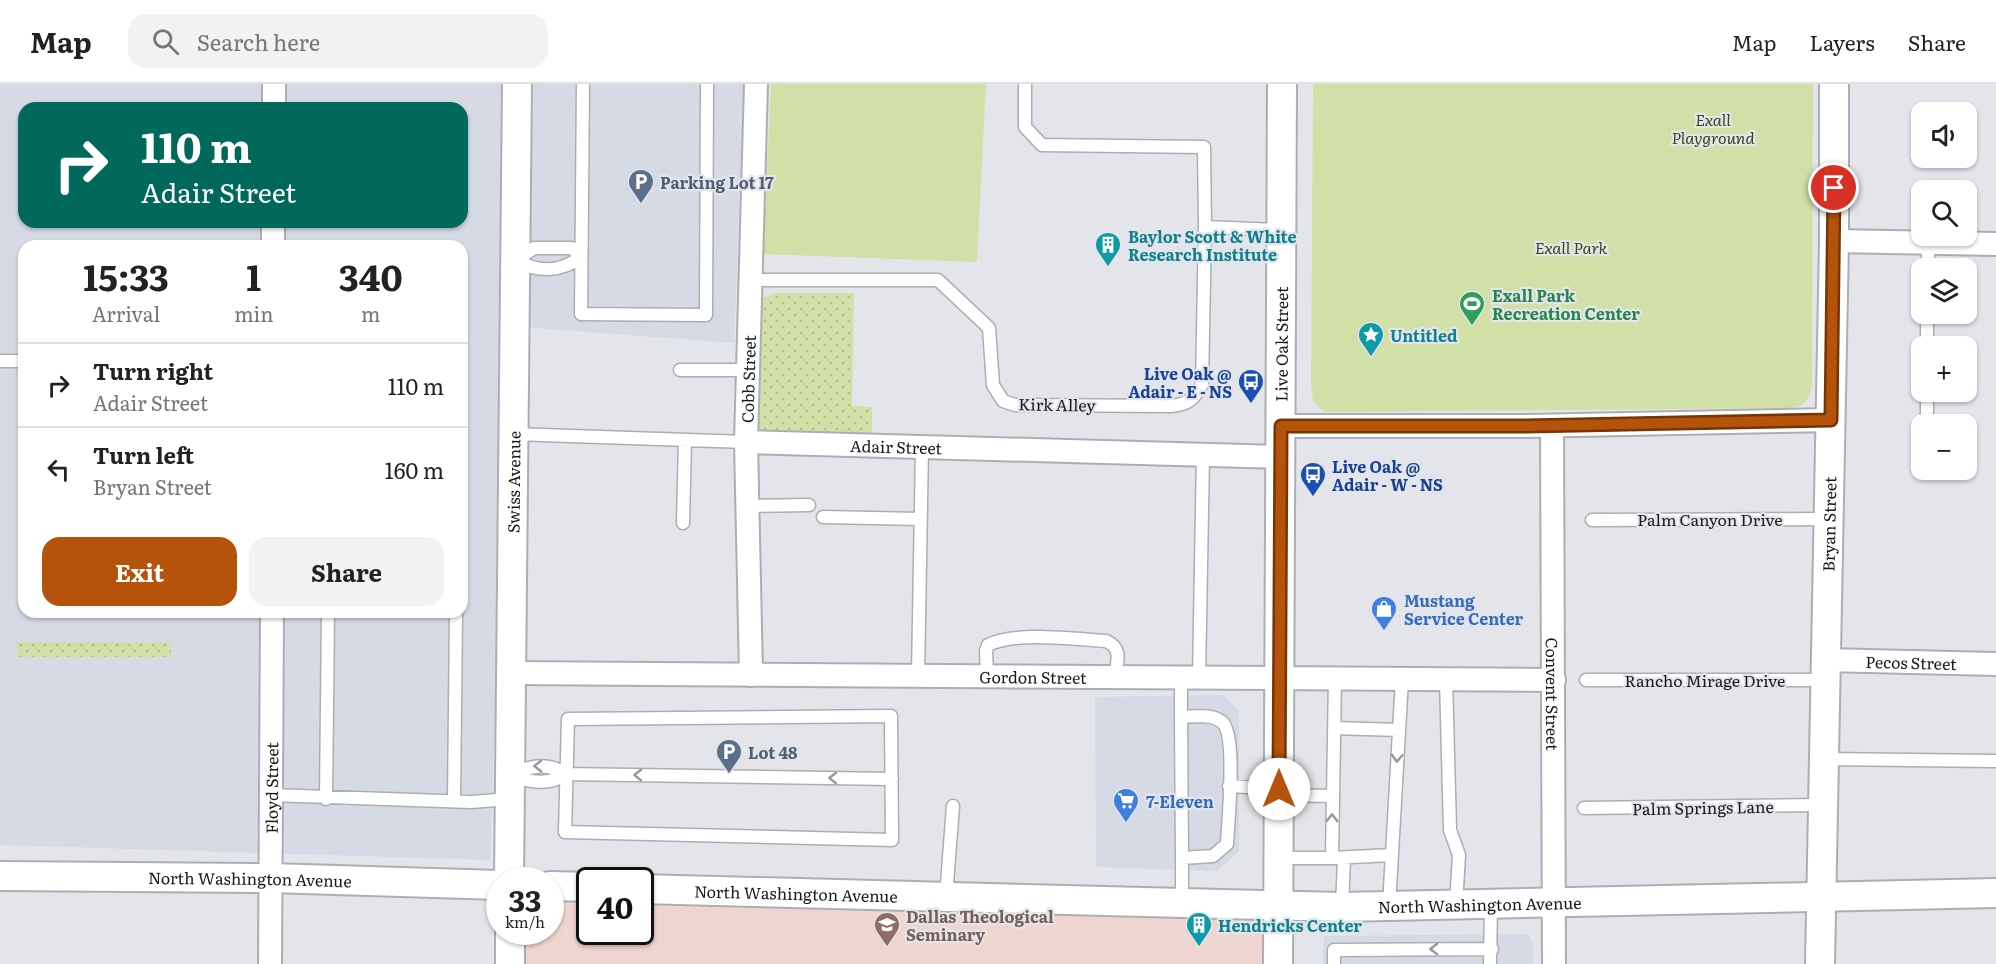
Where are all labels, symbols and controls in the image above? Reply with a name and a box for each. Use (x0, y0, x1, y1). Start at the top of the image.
search box (128, 14, 548, 68)
text: Map (30, 20, 92, 62)
icon: search (149, 25, 182, 58)
text: Search here (197, 25, 320, 58)
text: Map (1732, 26, 1777, 57)
text: Layers (1810, 26, 1875, 57)
text: Share (1908, 26, 1966, 57)
map controls (1911, 102, 1977, 480)
button: sound (1911, 102, 1977, 168)
park label: Exall Playground (1671, 107, 1755, 149)
text: 110 m (141, 114, 252, 176)
icon: right (42, 126, 120, 204)
pin (1808, 162, 1859, 213)
parking icon: Parking Lot 17 (626, 167, 656, 205)
place label: Parking Lot 17 (660, 170, 774, 194)
text: Adair Street (141, 171, 296, 211)
icon: arrive (1817, 171, 1850, 204)
button: search (1911, 180, 1977, 246)
place label: Baylor Scott & White Research Institute (1128, 224, 1297, 266)
building icon: Baylor Scott & White Research Institute (1093, 230, 1123, 268)
park label: Exall Park (1535, 235, 1608, 259)
text: 15:33 (83, 249, 169, 302)
text: 1 (246, 249, 261, 302)
text: 340 (339, 249, 403, 302)
button: layers (1911, 258, 1977, 324)
place label: Exall Park Recreation Center (1492, 283, 1640, 325)
street label: Live Oak Street (1269, 286, 1293, 402)
sports icon: Exall Park Recreation Center (1457, 289, 1487, 327)
text: Arrival (92, 298, 160, 328)
text: min (234, 298, 273, 328)
text: m (361, 298, 380, 328)
place icon: Untitled (1356, 320, 1386, 358)
place label: Untitled (1390, 323, 1458, 347)
street label: Cobb Street (735, 334, 761, 423)
button: + (1911, 336, 1977, 402)
text: Turn right (93, 354, 213, 387)
place label: Live Oak @ Adair - E - NS (1128, 361, 1232, 403)
bus stop icon: Live Oak @ Adair - E - NS (1236, 367, 1266, 405)
icon: right (42, 369, 75, 402)
text: 110 m (388, 369, 444, 402)
text: Adair Street (93, 387, 208, 417)
street label: Kirk Alley (1018, 391, 1097, 417)
button: − (1911, 414, 1977, 480)
street label: Swiss Avenue (500, 431, 526, 533)
street label: Adair Street (850, 433, 943, 460)
text: Turn left (93, 438, 194, 471)
icon: left (42, 453, 75, 486)
text: 160 m (385, 453, 444, 486)
place label: Live Oak @ Adair - W - NS (1332, 454, 1443, 496)
bus stop icon: Live Oak @ Adair - W - NS (1298, 460, 1328, 498)
text: Bryan Street (93, 471, 212, 501)
street label: Bryan Street (1816, 476, 1841, 572)
street label: Palm Canyon Drive (1637, 507, 1783, 531)
button: Exit (42, 537, 237, 606)
button: Share (249, 537, 444, 606)
place label: Mustang Service Center (1404, 588, 1524, 630)
shop icon: Mustang Service Center (1369, 594, 1399, 632)
street label: Convent Street (1541, 637, 1565, 751)
street label: Pecos Street (1865, 649, 1957, 675)
street label: Gordon Street (979, 664, 1087, 689)
street label: Rancho Mirage Drive (1625, 668, 1785, 692)
parking icon: Lot 48 (714, 737, 744, 775)
place label: Lot 48 (748, 740, 798, 764)
street label: Floyd Street (259, 742, 283, 834)
one-way arrow (1391, 754, 1404, 763)
position arrow (1247, 757, 1311, 821)
one-way arrow (534, 760, 543, 772)
one-way arrow (634, 769, 643, 781)
one-way arrow (829, 772, 838, 785)
supermarket icon: 7-Eleven (1111, 786, 1141, 824)
place label: 7-Eleven (1146, 789, 1214, 813)
street label: Palm Springs Lane (1632, 794, 1774, 820)
one-way arrow (1326, 814, 1339, 823)
street label: North Washington Avenue (148, 865, 352, 892)
speed limit sign: 40 (576, 867, 654, 945)
text: 33 (509, 877, 541, 921)
street label: North Washington Avenue (694, 878, 898, 908)
street label: North Washington Avenue (1378, 890, 1582, 918)
place label: Dallas Theological Seminary (906, 904, 1054, 946)
text: km/h (505, 910, 545, 933)
school or university icon: Dallas Theological Seminary (872, 910, 902, 948)
building icon: Hendricks Center (1184, 910, 1214, 948)
place label: Hendricks Center (1218, 913, 1362, 937)
one-way arrow (1429, 943, 1438, 955)

